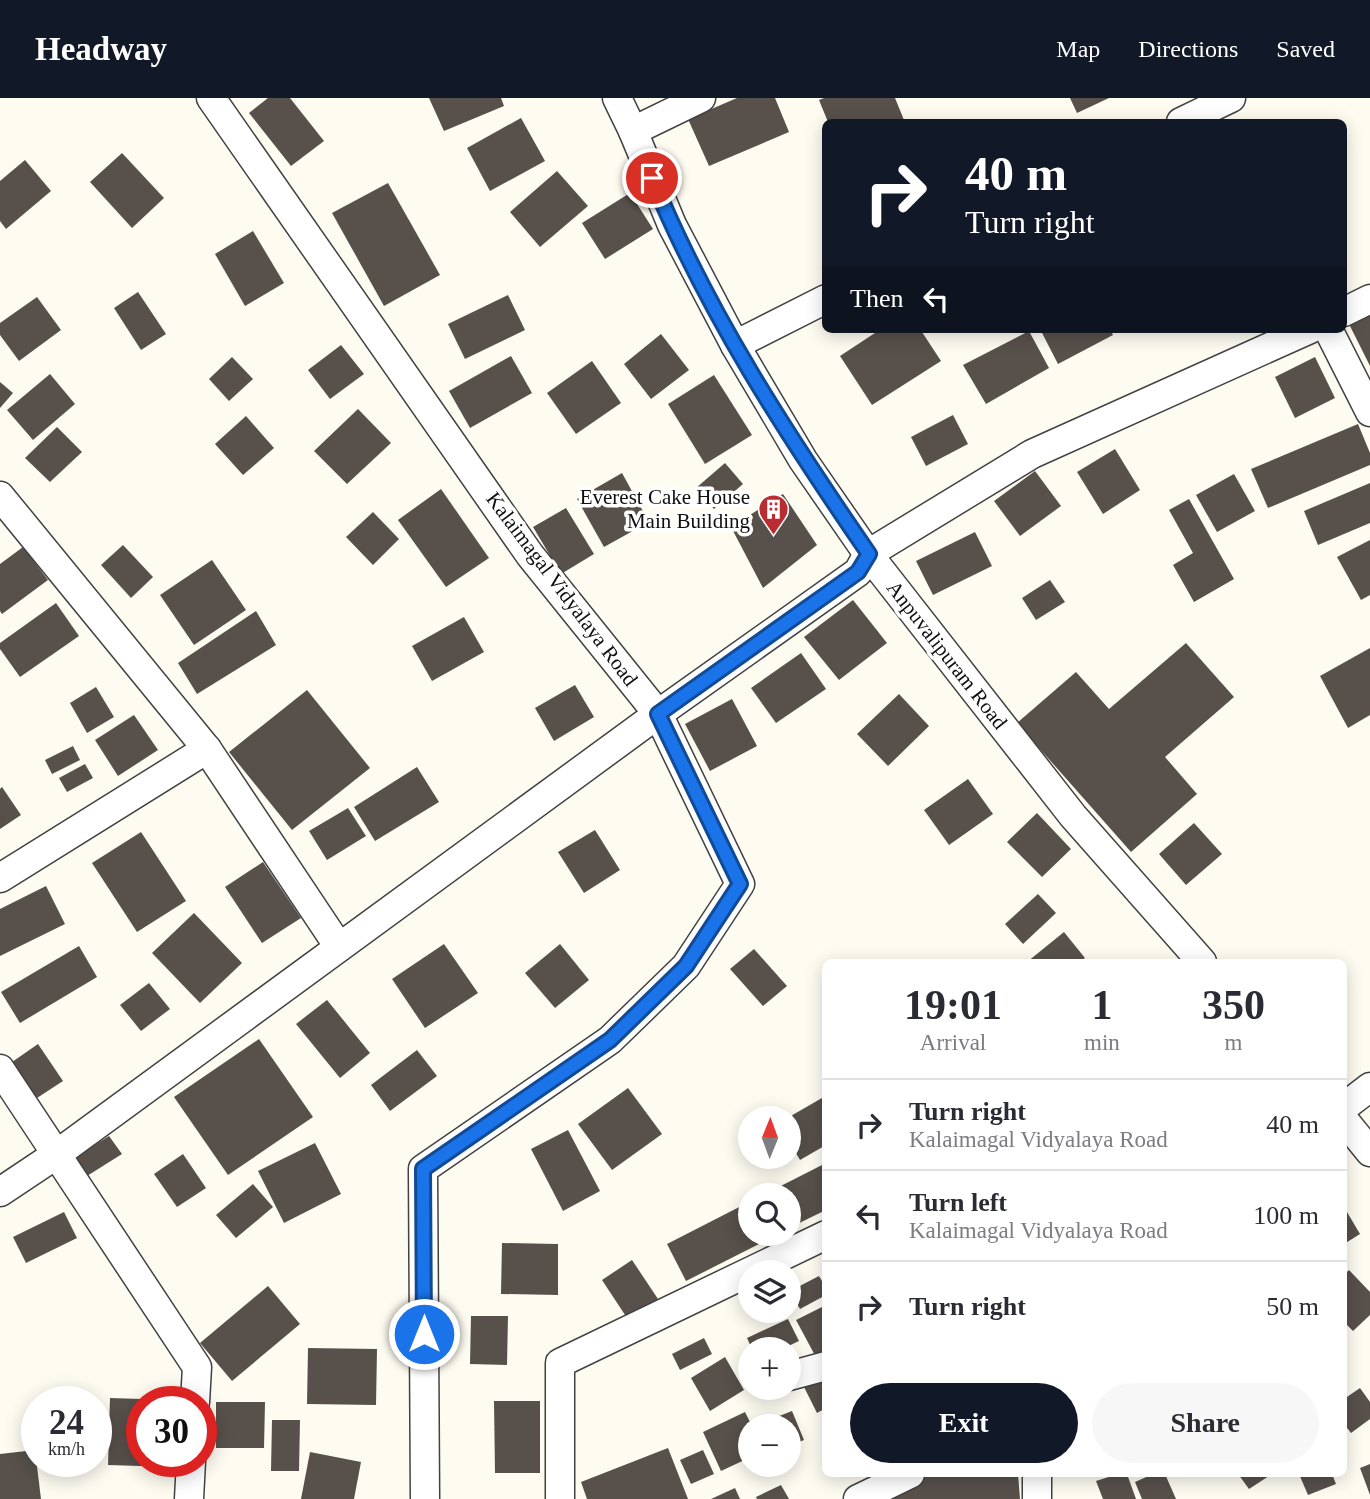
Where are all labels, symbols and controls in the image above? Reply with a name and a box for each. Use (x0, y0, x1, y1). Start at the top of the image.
text: Headway (35, 31, 167, 67)
text: Map (1056, 36, 1100, 62)
text: Directions (1138, 36, 1238, 62)
text: Saved (1276, 36, 1335, 62)
text: 40 m (965, 146, 1067, 201)
icon: right (850, 147, 941, 238)
pin (622, 148, 682, 208)
icon: arrive (633, 159, 671, 197)
text: Turn right (965, 204, 1095, 240)
icon: left (917, 280, 955, 318)
text: Then (850, 284, 903, 313)
place label: Everest Cake House Main Building (580, 485, 750, 533)
street label: Kalaimagal Vidyalaya Road (481, 487, 643, 691)
building icon: Everest Cake House Main Building (756, 492, 790, 536)
street label: Anpuvalipuram Road (882, 576, 1013, 734)
text: 19:01 (904, 982, 1002, 1028)
text: 1 (1091, 982, 1112, 1028)
text: 350 (1202, 982, 1265, 1028)
text: Arrival (920, 1030, 986, 1055)
text: min (1084, 1030, 1120, 1055)
text: m (1224, 1030, 1242, 1055)
text: Turn right (909, 1097, 1026, 1126)
north arrow (738, 1106, 802, 1169)
map controls (738, 1106, 801, 1477)
icon: right (850, 1106, 888, 1144)
text: 40 m (1266, 1110, 1319, 1139)
text: Kalaimagal Vidyalaya Road (909, 1127, 1168, 1152)
button: search (738, 1183, 801, 1246)
text: Turn left (909, 1188, 1007, 1217)
icon: left (850, 1197, 888, 1235)
text: 100 m (1253, 1201, 1319, 1230)
text: Kalaimagal Vidyalaya Road (909, 1218, 1168, 1243)
button: layers (738, 1260, 801, 1323)
icon: right (850, 1288, 888, 1326)
text: Turn right (909, 1292, 1026, 1321)
text: 50 m (1266, 1292, 1319, 1321)
position arrow (387, 1297, 461, 1371)
button: + (738, 1337, 801, 1400)
button: Exit (850, 1383, 1078, 1463)
button: Share (1092, 1383, 1319, 1463)
speed limit sign: 30 (126, 1386, 217, 1477)
text: 24 (49, 1403, 84, 1442)
button: − (738, 1414, 801, 1477)
text: km/h (48, 1439, 85, 1459)

